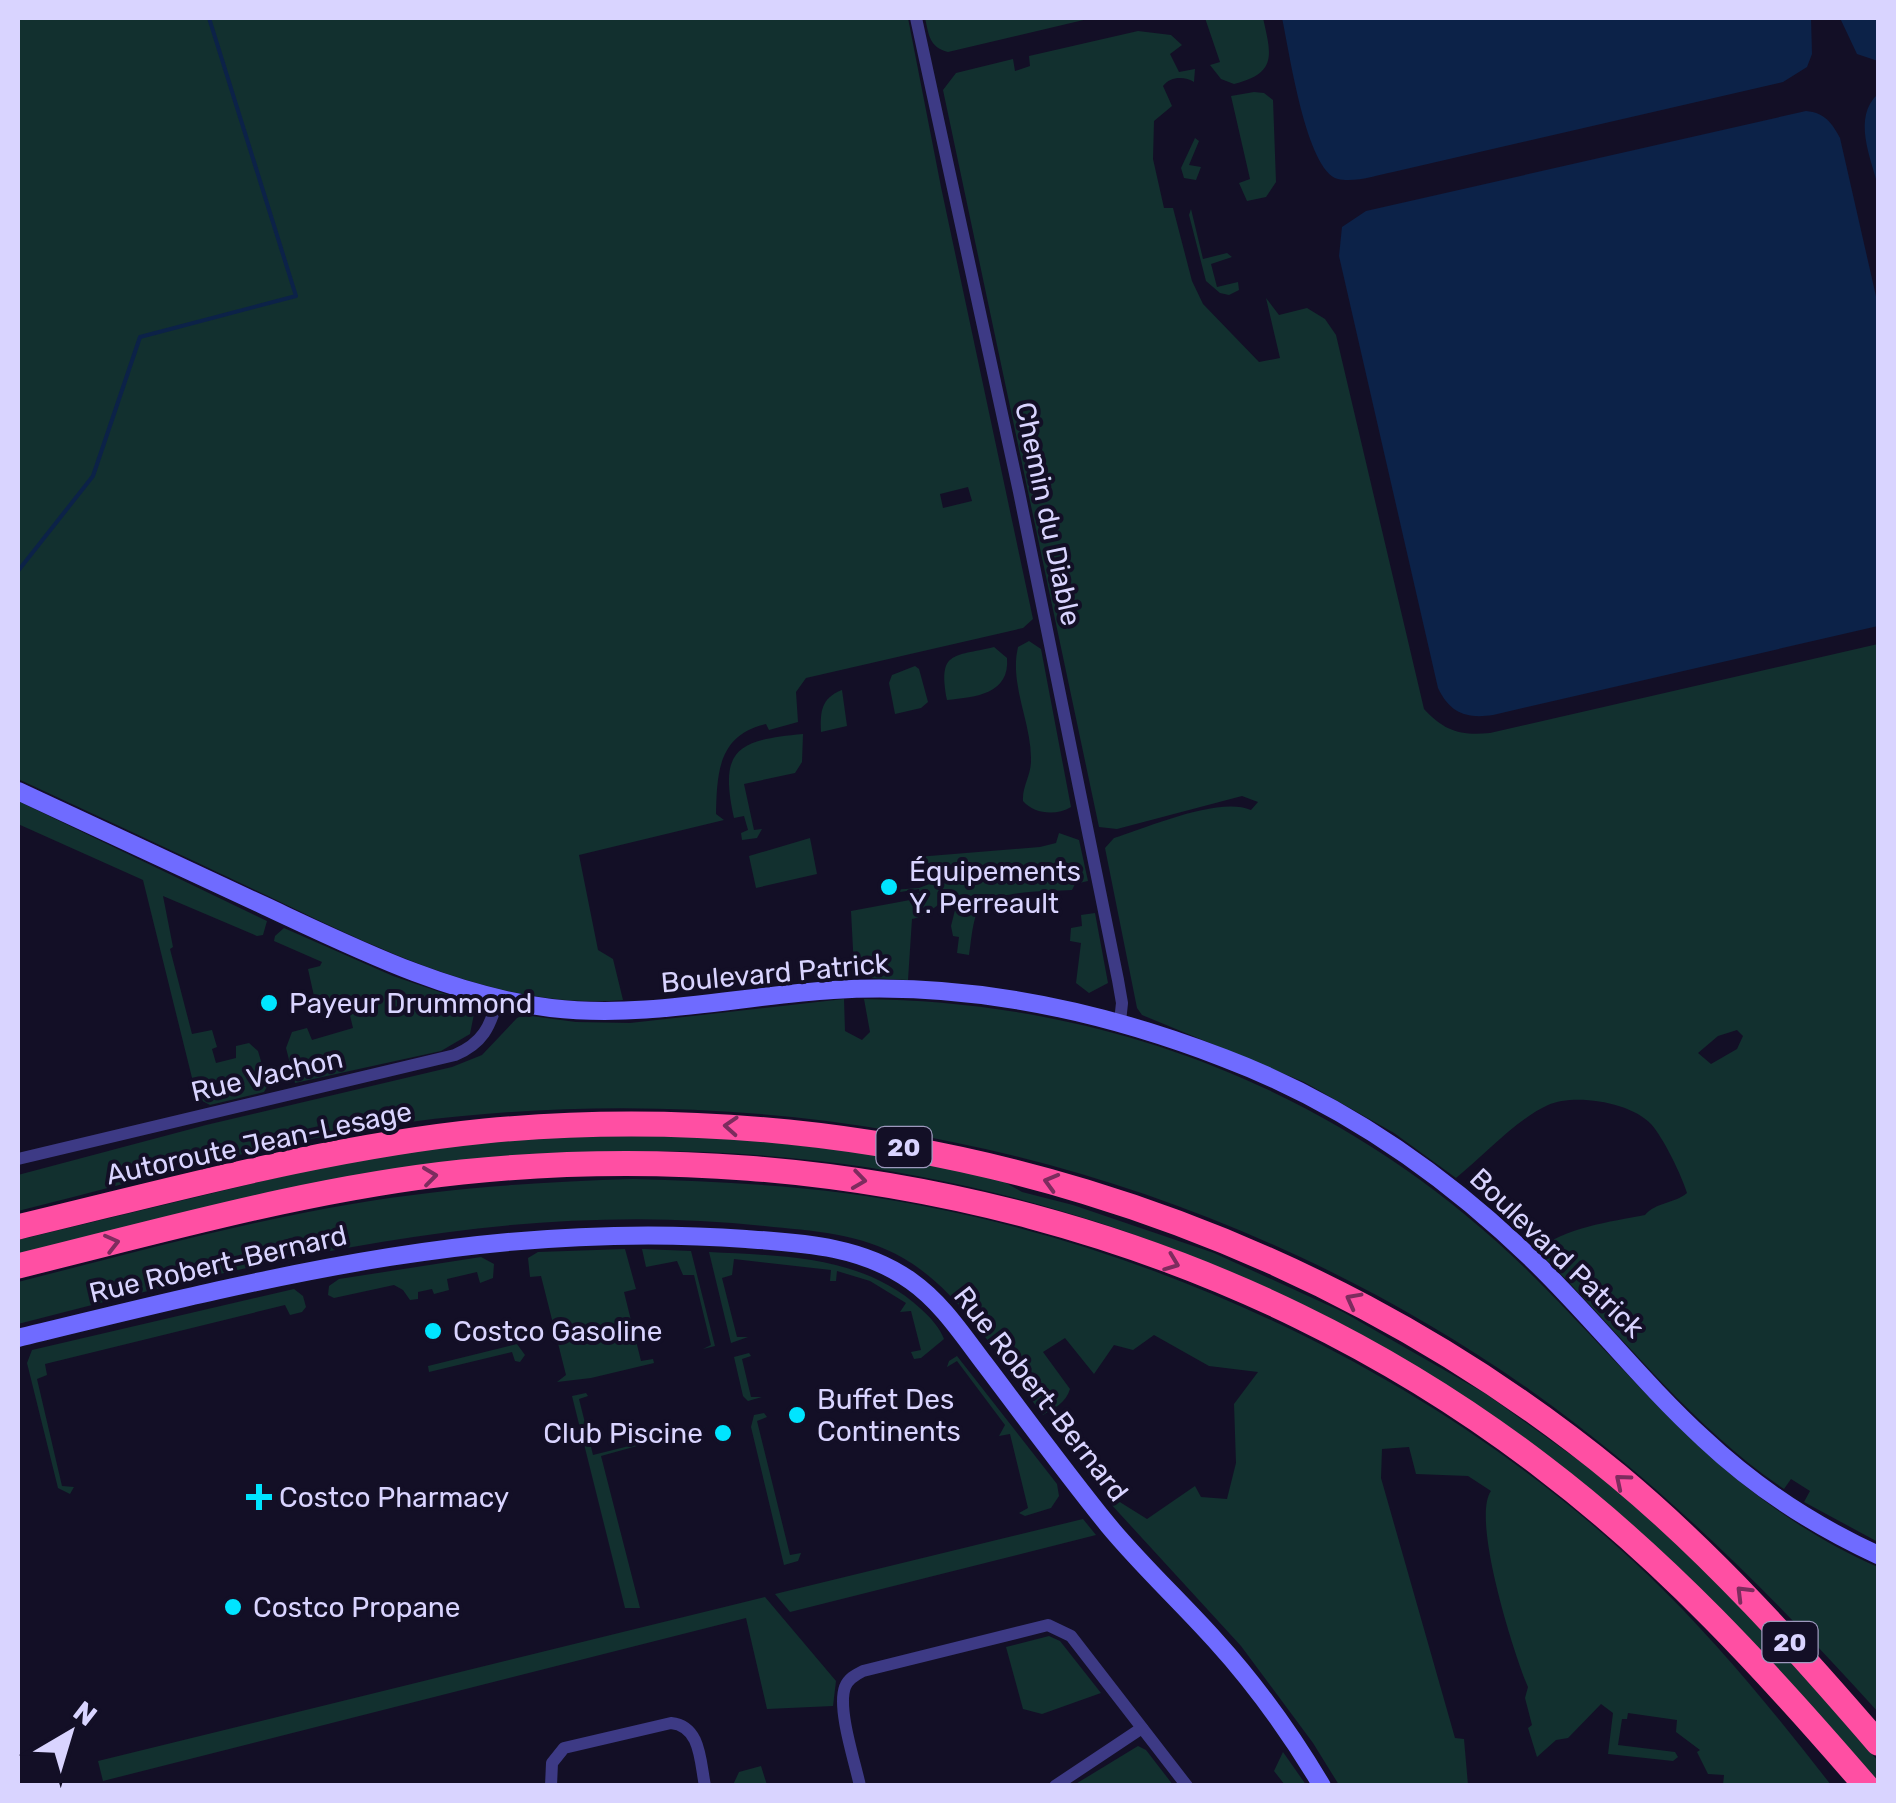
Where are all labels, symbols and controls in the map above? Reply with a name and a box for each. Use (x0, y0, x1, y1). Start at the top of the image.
street label: Chemin du Diable (1008, 399, 1088, 629)
place label: Équipements Y. Perreault (909, 855, 1081, 920)
marker: Équipements Y. Perreault (878, 876, 900, 898)
street label: Boulevard Patrick (659, 947, 891, 999)
place label: Payeur Drummond (289, 987, 532, 1020)
marker: Payeur Drummond (258, 992, 280, 1014)
street label: Rue Vachon (188, 1042, 346, 1108)
street label: Autoroute Jean-Lesage (103, 1094, 415, 1192)
one-way arrow (723, 1116, 739, 1137)
road number: 20 (876, 1127, 932, 1167)
street label: Boulevard Patrick (1463, 1162, 1651, 1345)
one-way arrow (422, 1166, 438, 1187)
one-way arrow (850, 1168, 867, 1189)
one-way arrow (1043, 1172, 1060, 1193)
street label: Rue Robert-Bernard (86, 1218, 350, 1310)
one-way arrow (103, 1234, 120, 1255)
one-way arrow (1163, 1251, 1180, 1271)
street label: Rue Robert-Bernard (947, 1280, 1135, 1508)
one-way arrow (1345, 1293, 1363, 1313)
place label: Costco Gasoline (453, 1315, 662, 1348)
marker: Costco Gasoline (422, 1320, 444, 1342)
place label: Buffet Des Continents (817, 1383, 961, 1448)
marker: Buffet Des Continents (786, 1404, 808, 1426)
place label: Club Piscine (543, 1417, 703, 1450)
marker: Club Piscine (712, 1422, 734, 1444)
one-way arrow (1616, 1474, 1634, 1492)
place label: Costco Pharmacy (279, 1481, 509, 1514)
marker: Costco Pharmacy (248, 1486, 270, 1508)
one-way arrow (1737, 1586, 1755, 1604)
place label: Costco Propane (253, 1591, 461, 1624)
marker: Costco Propane (222, 1596, 244, 1618)
road number: 20 (1762, 1622, 1818, 1662)
north arrow (20, 1683, 120, 1783)
text: N (67, 1694, 103, 1733)

